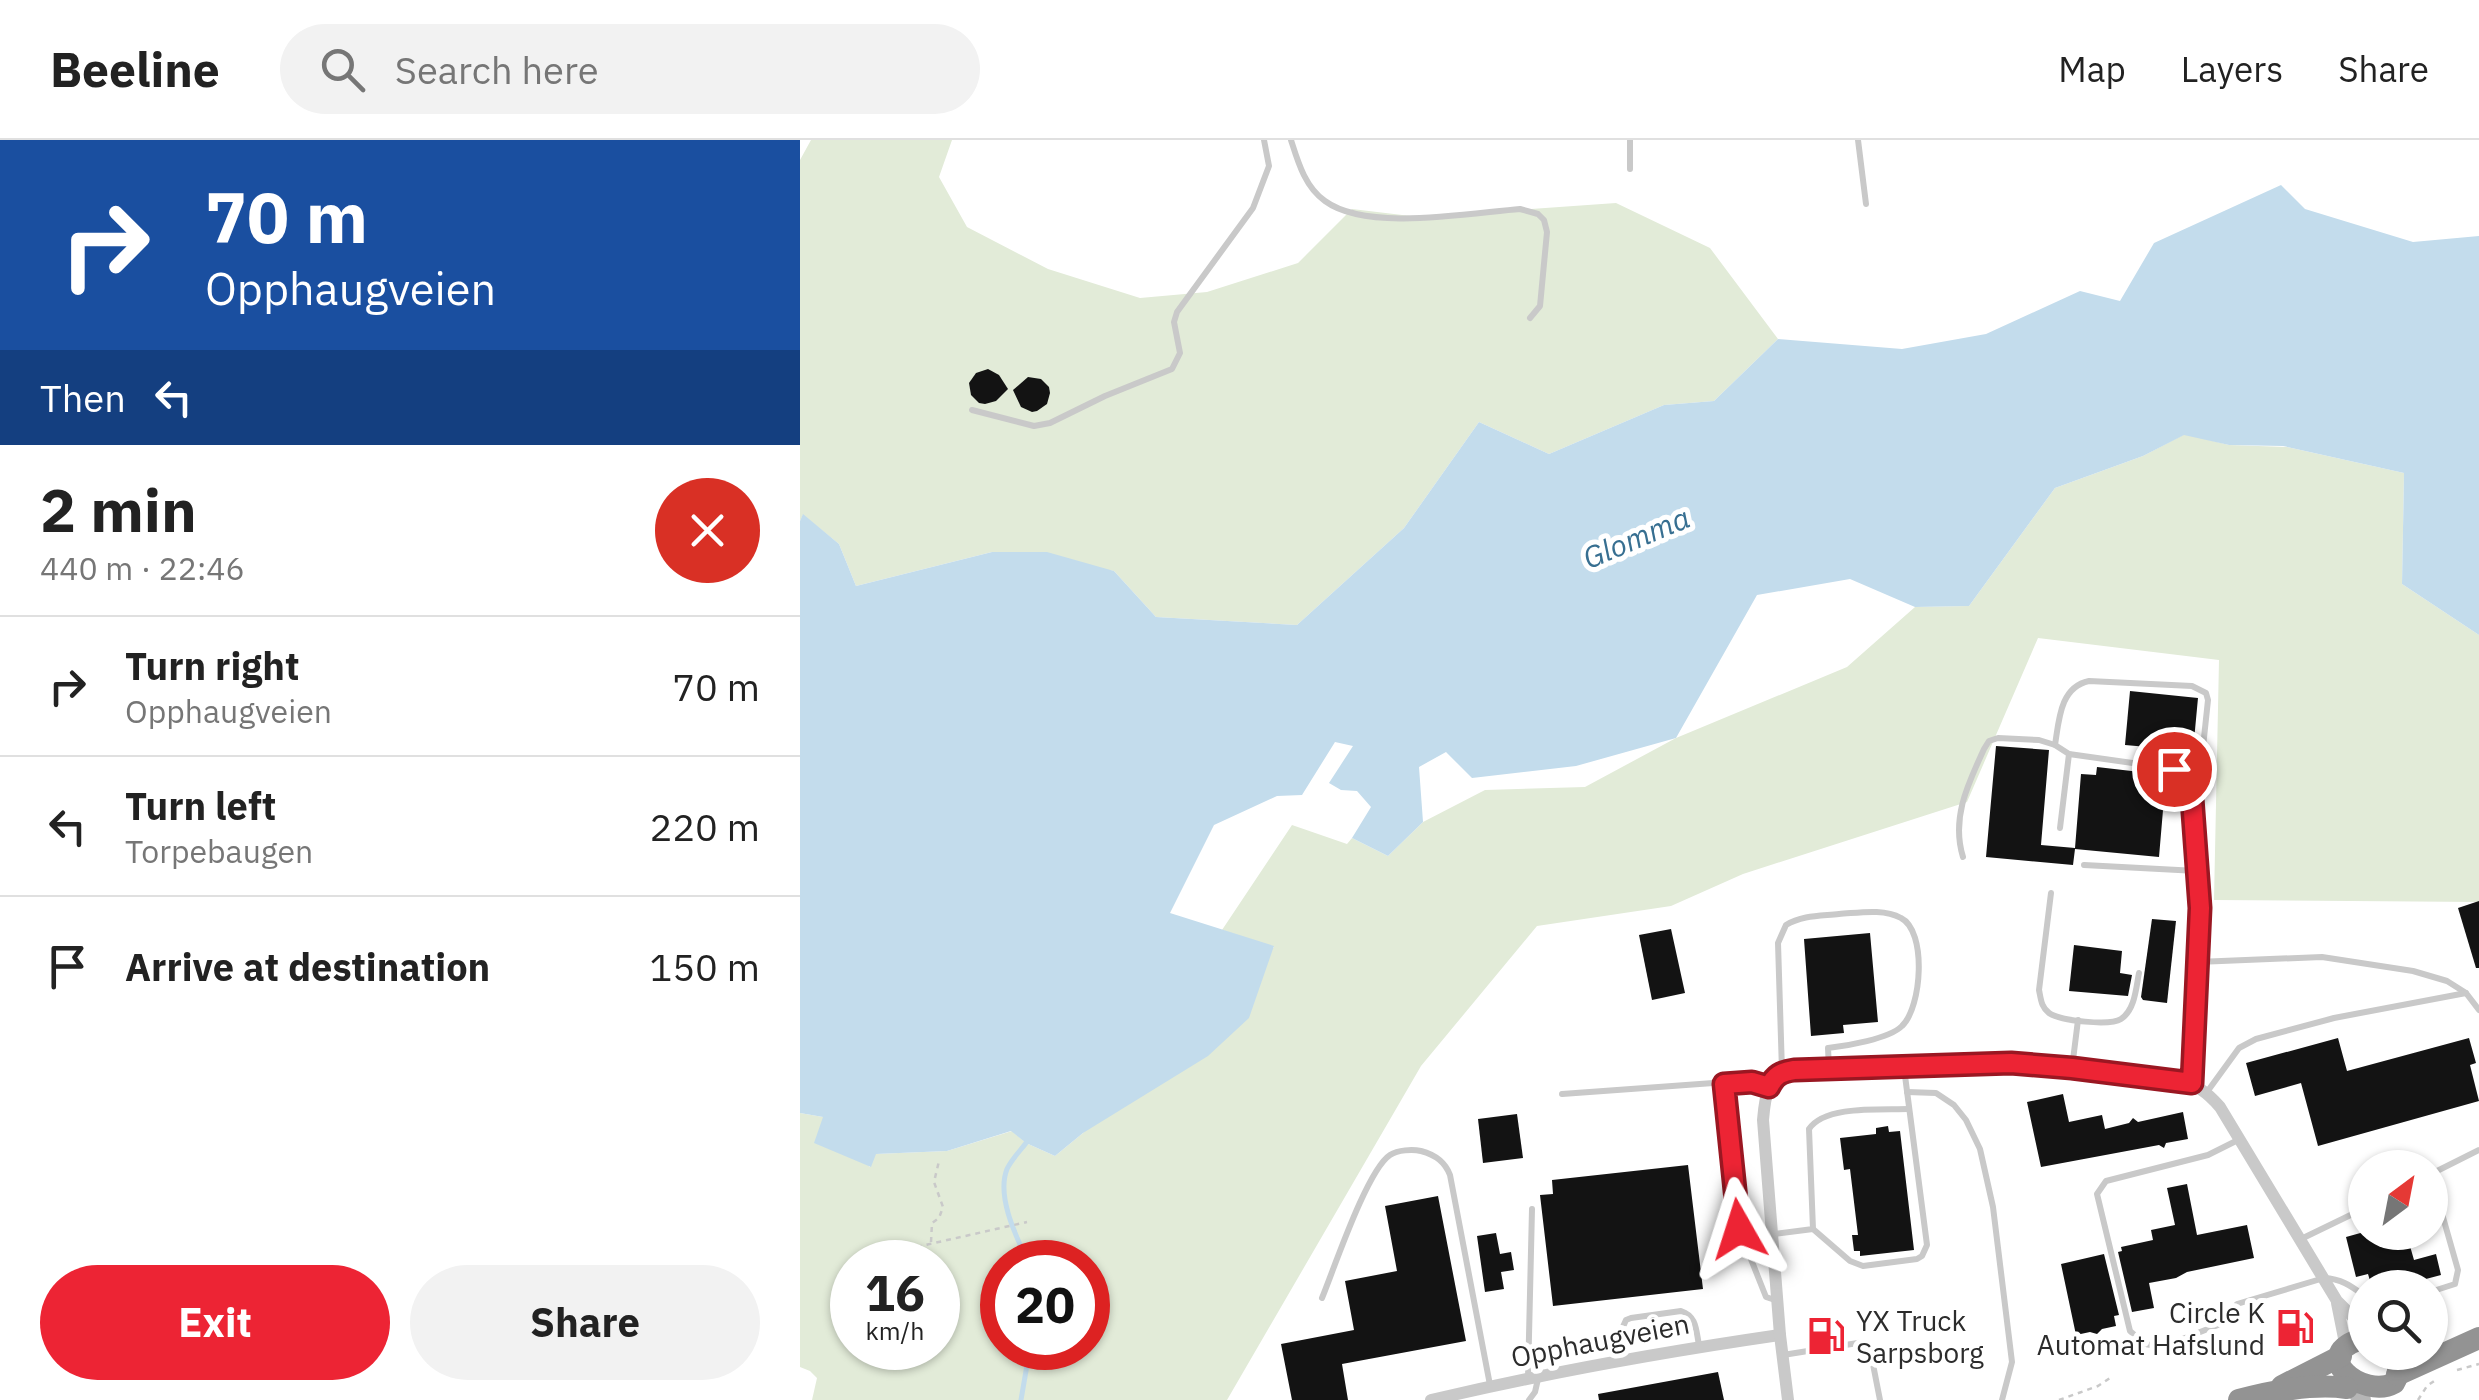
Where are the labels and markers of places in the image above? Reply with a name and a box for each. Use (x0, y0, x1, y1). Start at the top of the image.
pin (2132, 727, 2217, 812)
place label: Circle K Automat Hafslund (2037, 1294, 2265, 1363)
place label: YX Truck Sarpsborg (1856, 1302, 1984, 1371)
fuel station icon: Circle K Automat Hafslund (2274, 1307, 2316, 1349)
fuel station icon: YX Truck Sarpsborg (1805, 1315, 1847, 1357)

